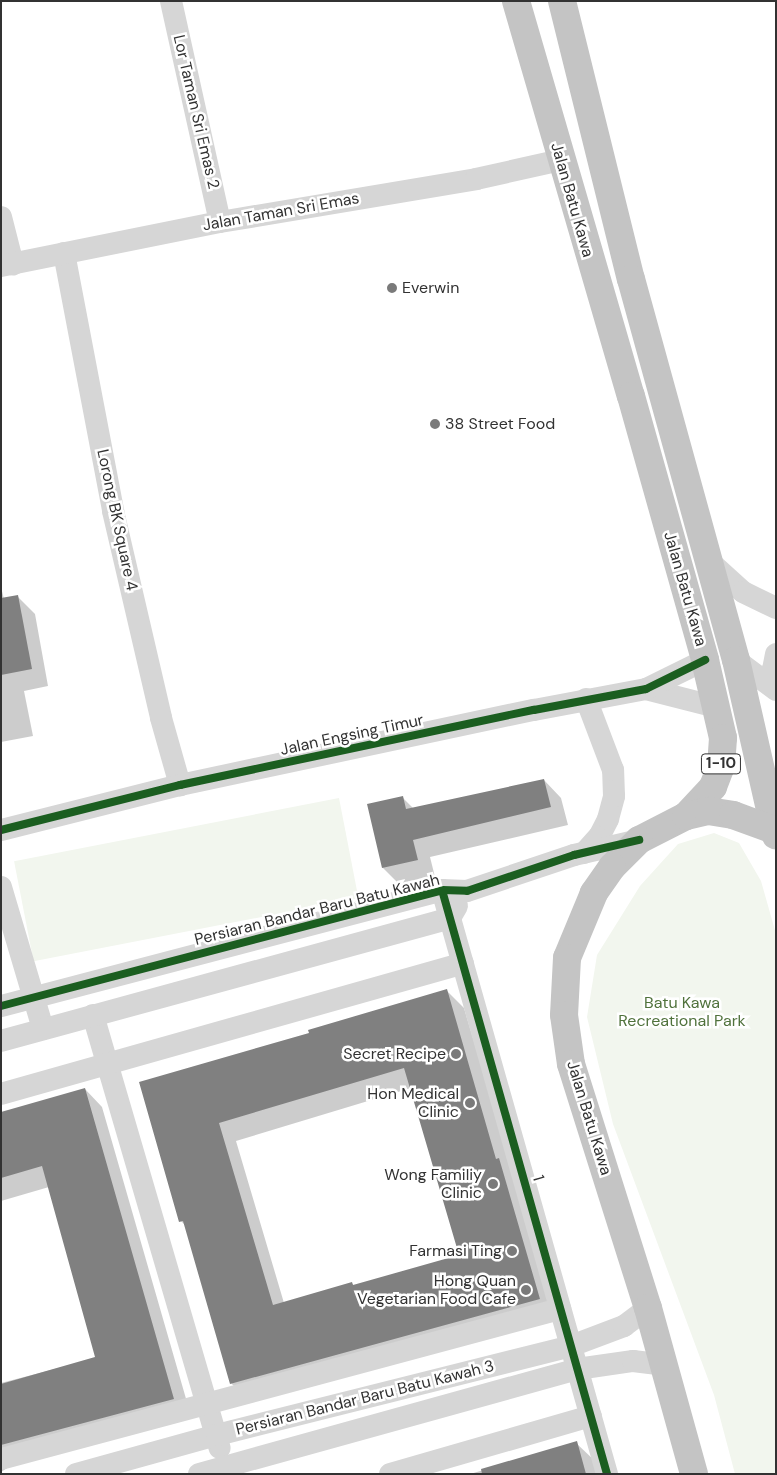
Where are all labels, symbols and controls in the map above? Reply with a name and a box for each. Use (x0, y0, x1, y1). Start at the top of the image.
street label: Lor Taman Sri Emas 2 (169, 33, 223, 191)
street label: Jalan Batu Kawa (546, 140, 598, 260)
street label: Jalan Taman Sri Emas (201, 189, 361, 235)
place label: Everwin (402, 278, 459, 298)
marker: Everwin (386, 282, 398, 294)
place label: 38 Street Food (445, 414, 555, 434)
marker: 38 Street Food (429, 418, 441, 430)
street label: Lorong BK Square 4 (93, 447, 141, 593)
street label: Jalan Batu Kawa (659, 529, 711, 649)
street label: Jalan Engsing Timur (279, 710, 425, 760)
road number: 1-10 (700, 752, 742, 776)
street label: Persiaran Bandar Baru Batu Kawah (193, 870, 441, 950)
park label: Batu Kawa Recreational Park (618, 993, 746, 1031)
place label: Secret Recipe (343, 1044, 446, 1064)
marker: Secret Recipe (450, 1048, 462, 1060)
street label: Jalan Batu Kawa (563, 1059, 615, 1177)
place label: Hon Medical Clinic (367, 1084, 459, 1122)
marker: Hon Medical Clinic (463, 1096, 477, 1110)
place label: Wong Familiy Clinic (384, 1165, 482, 1203)
street label: 1 (528, 1173, 548, 1183)
marker: Wong Familiy Clinic (486, 1177, 500, 1191)
place label: Farmasi Ting (409, 1241, 502, 1261)
marker: Farmasi Ting (506, 1245, 518, 1257)
place label: Hong Quan Vegetarian Food Cafe (357, 1271, 516, 1309)
marker: Hong Quan Vegetarian Food Cafe (520, 1284, 532, 1296)
street label: Persiaran Bandar Baru Batu Kawah 3 (234, 1357, 496, 1439)

